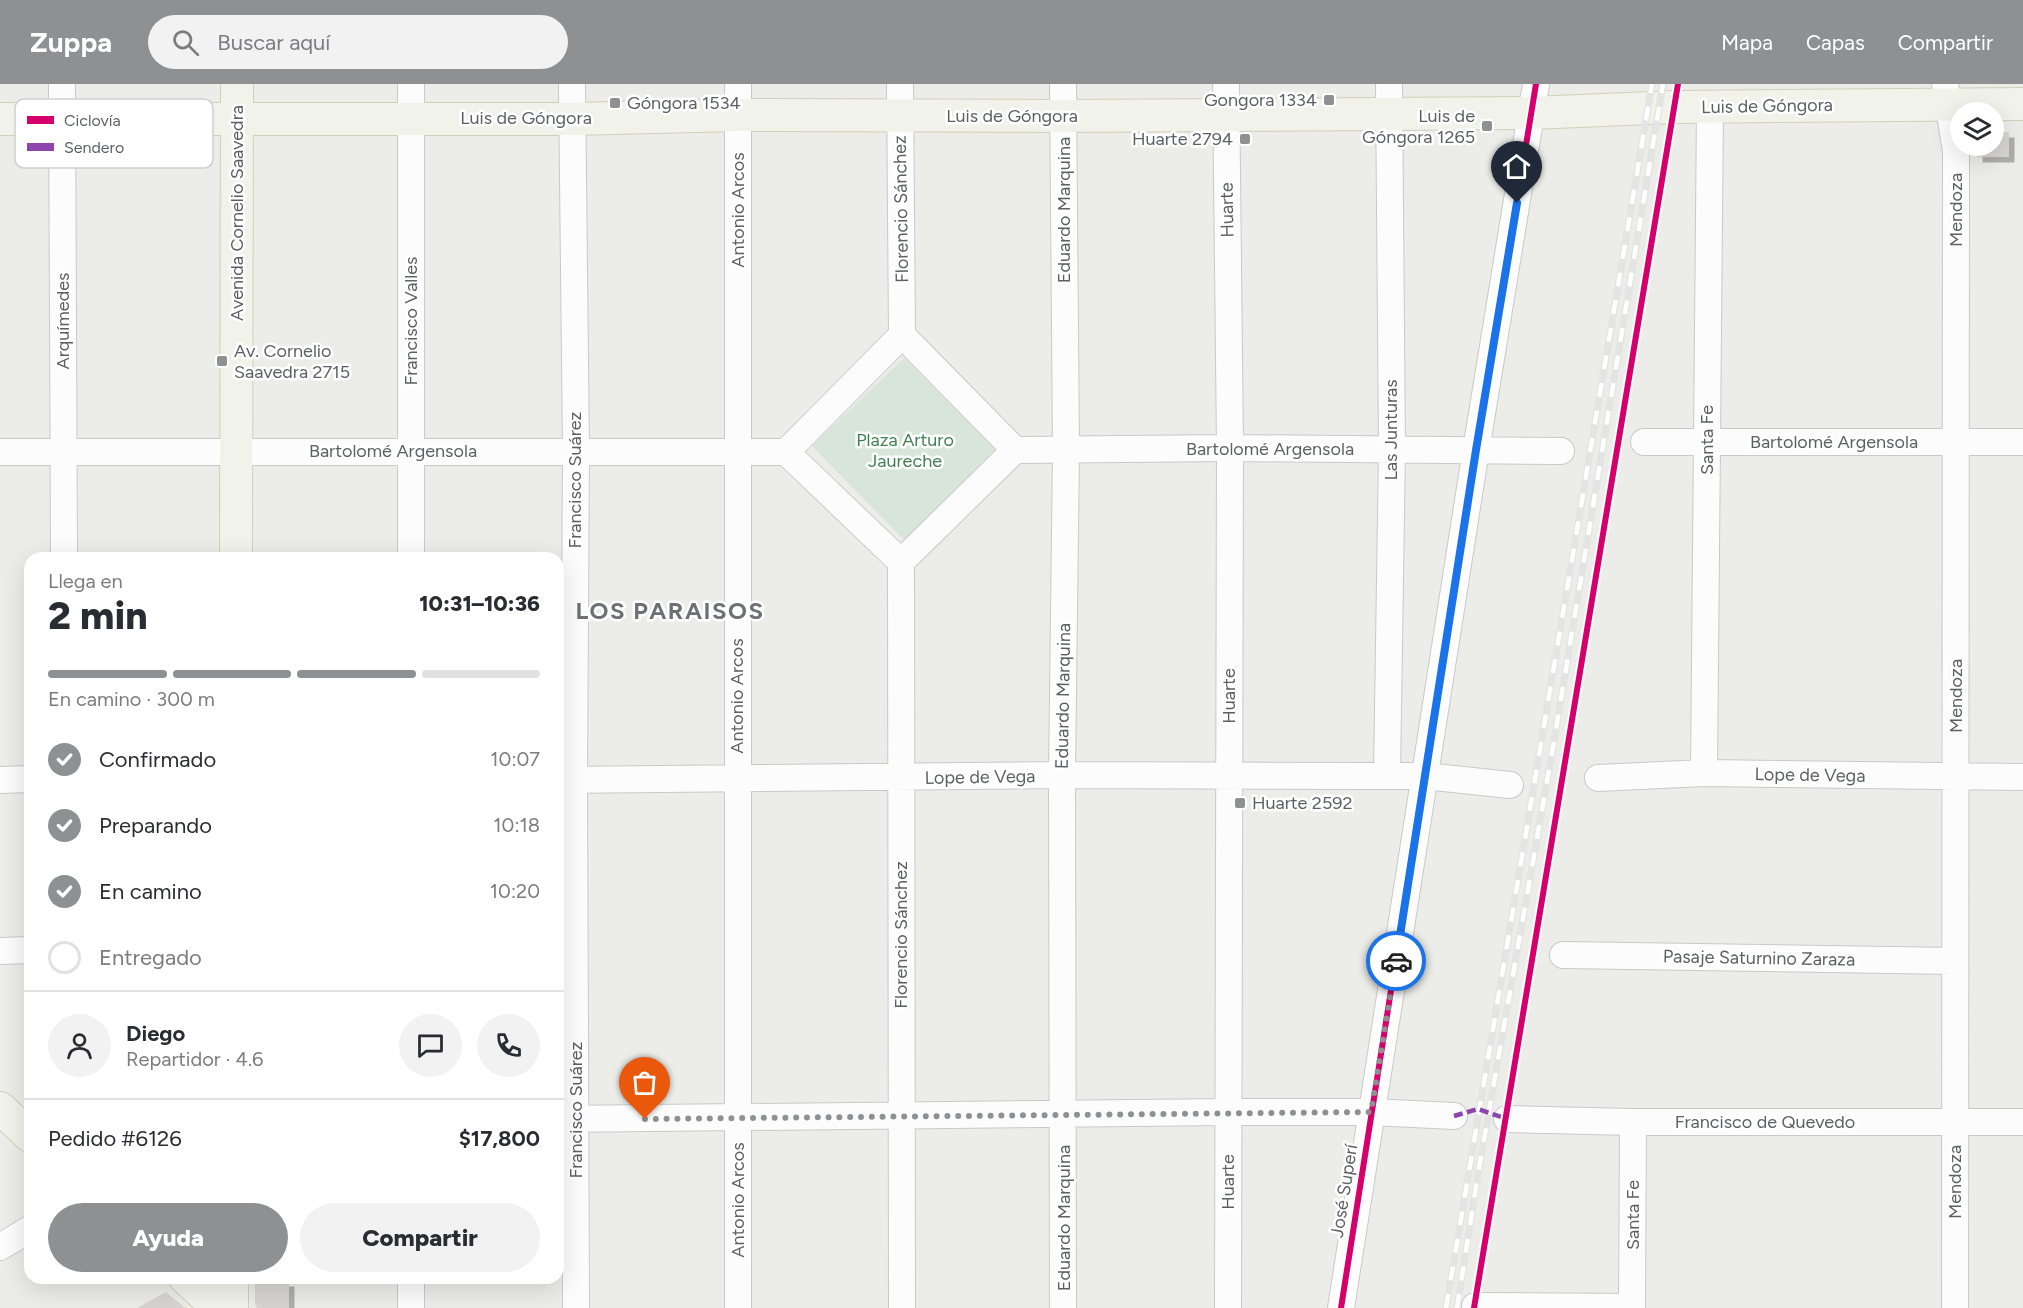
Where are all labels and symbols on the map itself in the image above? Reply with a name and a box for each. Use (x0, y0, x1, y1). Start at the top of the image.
place label: Gongora 1334 (1204, 89, 1317, 111)
place label: Góngora 1534 (627, 92, 741, 114)
marker: Gongora 1334 (1322, 93, 1336, 107)
street label: Luis de Góngora (1701, 94, 1833, 118)
marker: Góngora 1534 (608, 96, 622, 110)
legend (15, 99, 213, 168)
street label: Avenida Cornelio Saavedra (226, 105, 248, 321)
street label: Luis de Góngora (946, 105, 1078, 127)
place label: Luis de Góngora 1265 (1362, 105, 1475, 148)
street label: Luis de Góngora (460, 107, 592, 129)
text: Ciclovía (64, 111, 121, 130)
marker: Luis de Góngora 1265 (1480, 119, 1494, 133)
place label: Huarte 2794 (1132, 128, 1233, 150)
marker: Huarte 2794 (1238, 132, 1252, 146)
street label: Florencio Sánchez (889, 135, 913, 283)
street label: Eduardo Marquina (1053, 137, 1075, 283)
text: Sendero (64, 138, 124, 157)
pin (1491, 141, 1542, 203)
street label: Antonio Arcos (727, 152, 749, 268)
street label: Mendoza (1945, 173, 1967, 247)
street label: Huarte (1216, 182, 1238, 238)
street label: Francisco Valles (400, 257, 422, 385)
street label: Arquímedes (52, 273, 74, 369)
place label: Av. Cornelio Saavedra 2715 (234, 340, 350, 383)
marker: Av. Cornelio Saavedra 2715 (215, 354, 229, 368)
street label: Las Junturas (1380, 379, 1402, 481)
street label: Santa Fe (1696, 405, 1718, 475)
street label: Francisco Suárez (564, 411, 586, 548)
park label: Plaza Arturo Jaureche (856, 429, 954, 472)
street label: Bartolomé Argensola (1750, 431, 1918, 453)
street label: Bartolomé Argensola (1186, 438, 1354, 460)
street label: Bartolomé Argensola (309, 440, 477, 462)
district label: LOS PARAISOS (575, 596, 765, 625)
street label: Eduardo Marquina (1051, 623, 1075, 769)
street label: Antonio Arcos (726, 638, 748, 754)
street label: Mendoza (1945, 659, 1967, 733)
street label: Huarte (1218, 668, 1240, 724)
street label: Lope de Vega (1754, 763, 1866, 787)
street label: Lope de Vega (924, 765, 1036, 789)
place label: Huarte 2592 (1252, 792, 1353, 814)
marker: Huarte 2592 (1233, 796, 1247, 810)
street label: Florencio Sánchez (890, 861, 912, 1009)
courier (1366, 931, 1426, 991)
street label: Pasaje Saturnino Zaraza (1663, 945, 1855, 971)
street label: Francisco Suárez (565, 1041, 587, 1178)
pin (619, 1057, 670, 1119)
street label: Francisco de Quevedo (1675, 1111, 1855, 1133)
street label: Antonio Arcos (727, 1142, 749, 1258)
street label: José Superí (1326, 1142, 1362, 1239)
street label: Eduardo Marquina (1053, 1145, 1075, 1291)
street label: Mendoza (1944, 1145, 1966, 1219)
street label: Huarte (1217, 1154, 1239, 1210)
street label: Santa Fe (1622, 1180, 1644, 1250)

